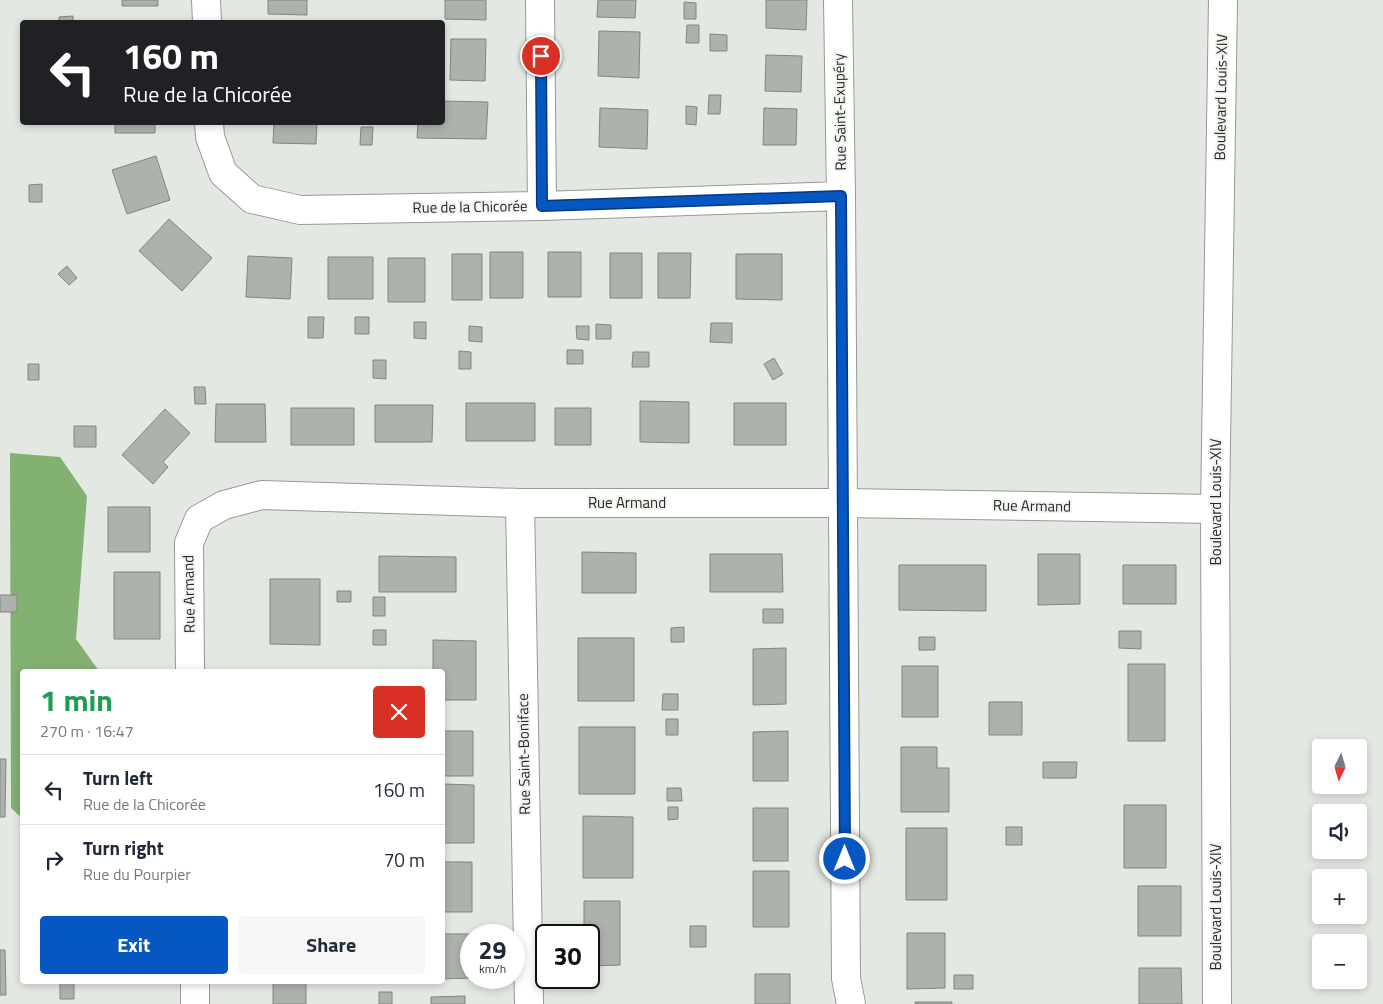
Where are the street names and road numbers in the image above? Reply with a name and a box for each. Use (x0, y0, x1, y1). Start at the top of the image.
street label: Boulevard Louis-XIV (1208, 33, 1233, 161)
street label: Rue Saint-Exupéry (827, 53, 852, 171)
street label: Rue de la Chicorée (412, 194, 528, 219)
street label: Boulevard Louis-XIV (1204, 438, 1227, 565)
street label: Rue Armand (588, 491, 666, 514)
street label: Rue Armand (993, 493, 1071, 518)
street label: Rue Armand (176, 555, 201, 633)
street label: Rue Saint-Boniface (511, 693, 536, 815)
street label: Boulevard Louis-XIV (1204, 843, 1227, 970)

